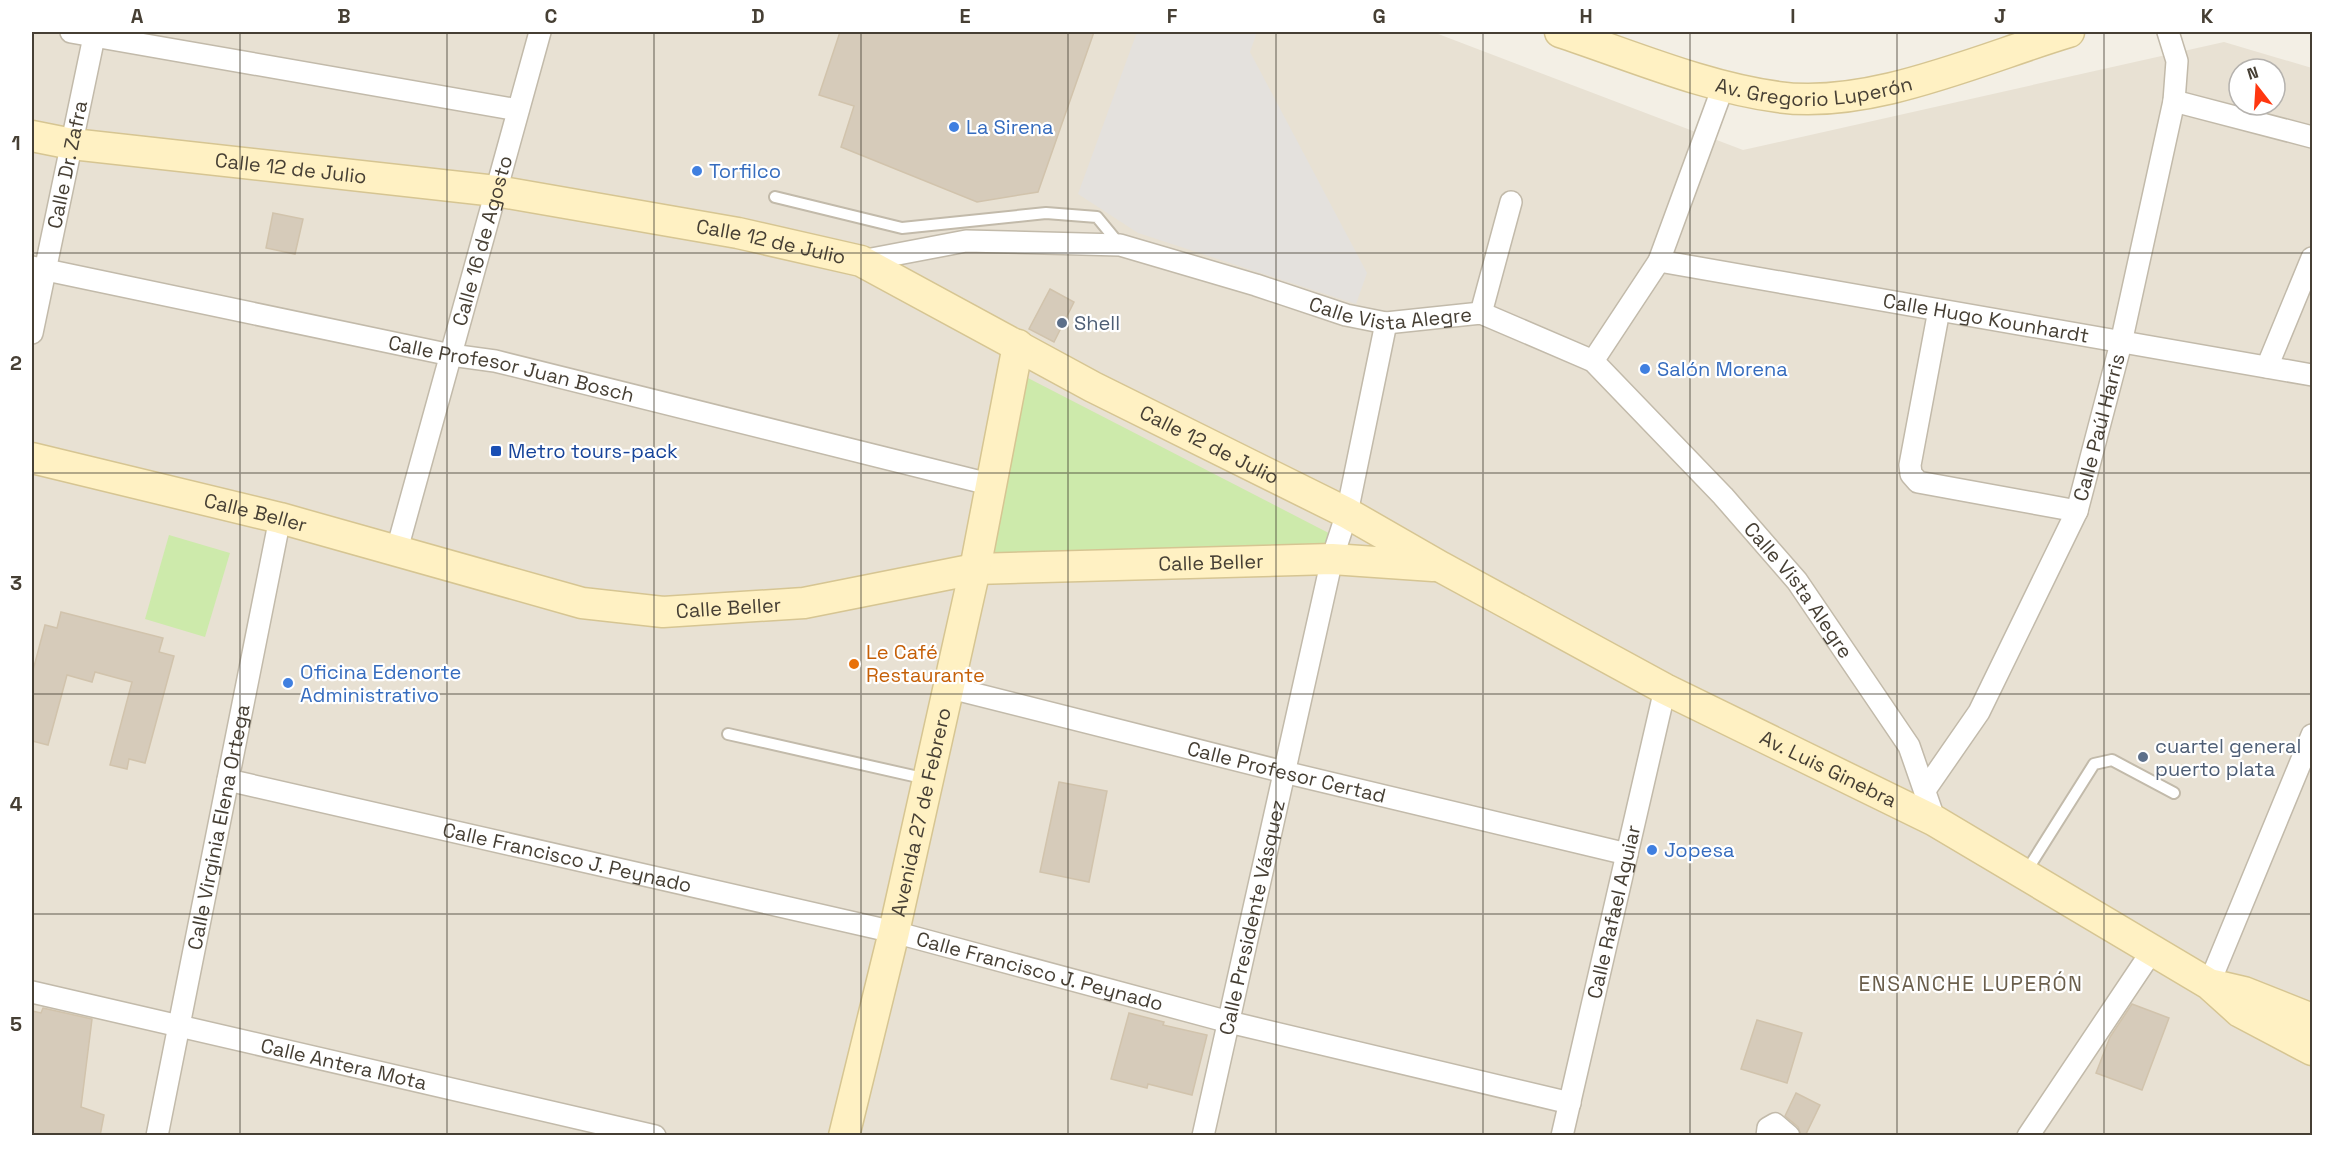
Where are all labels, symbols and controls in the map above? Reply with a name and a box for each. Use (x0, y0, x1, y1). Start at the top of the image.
text: A (131, 3, 144, 29)
text: B (337, 3, 351, 29)
text: C (545, 3, 558, 29)
text: D (751, 3, 765, 29)
text: E (959, 3, 971, 29)
text: F (1167, 3, 1178, 29)
text: G (1372, 3, 1386, 29)
text: H (1579, 3, 1593, 29)
text: I (1790, 3, 1796, 29)
text: J (1994, 3, 2006, 29)
text: K (2201, 3, 2214, 29)
north arrow (2227, 57, 2287, 117)
text: N (2245, 62, 2261, 85)
street label: Av. Gregorio Luperón (1713, 70, 1915, 112)
street label: Calle Dr. Zafra (41, 98, 93, 231)
place label: La Sirena (966, 114, 1054, 140)
marker: La Sirena (947, 120, 961, 134)
text: 1 (11, 130, 21, 156)
street label: Calle 12 de Julio (214, 147, 368, 190)
street label: Calle 16 de Agosto (446, 152, 518, 329)
place label: Torfilco (709, 158, 781, 184)
marker: Torfilco (690, 164, 704, 178)
street label: Calle 12 de Julio (694, 213, 848, 270)
street label: Calle Hugo Kounhardt (1881, 287, 2091, 349)
street label: Calle Vista Alegre (1306, 291, 1473, 336)
place label: Shell (1074, 310, 1120, 336)
marker: Shell (1055, 316, 1069, 330)
street label: Calle Profesor Juan Bosch (386, 329, 637, 408)
text: 2 (10, 350, 22, 376)
street label: Calle Paúl Harris (2067, 351, 2131, 504)
place label: Salón Morena (1657, 356, 1788, 382)
marker: Salón Morena (1638, 362, 1652, 376)
street label: Calle 12 de Julio (1135, 399, 1283, 490)
place label: Metro tours-pack (508, 438, 678, 464)
marker: Metro tours-pack (489, 444, 503, 458)
street label: Calle Beller (201, 487, 310, 538)
street label: Calle Vista Alegre (1738, 516, 1859, 663)
street label: Calle Beller (1158, 548, 1264, 577)
text: 3 (10, 570, 22, 596)
street label: Calle Beller (675, 591, 782, 624)
place label: Le Café Restaurante (866, 639, 985, 688)
marker: Le Café Restaurante (847, 657, 861, 671)
place label: Oficina Edenorte Administrativo (300, 659, 461, 708)
marker: Oficina Edenorte Administrativo (281, 676, 295, 690)
street label: Calle Virginia Elena Ortega (181, 702, 256, 952)
street label: Avenida 27 de Febrero (885, 705, 957, 919)
street label: Av. Luis Ginebra (1756, 724, 1901, 813)
place label: cuartel general puerto plata (2155, 733, 2301, 782)
street label: Calle Profesor Certad (1184, 735, 1388, 809)
marker: cuartel general puerto plata (2136, 750, 2150, 764)
text: 4 (10, 791, 23, 817)
street label: Calle Presidente Vásquez (1213, 797, 1291, 1038)
street label: Calle Francisco J. Peynado (440, 816, 694, 898)
street label: Calle Rafael Aguiar (1581, 822, 1646, 1001)
place label: Jopesa (1664, 837, 1734, 863)
marker: Jopesa (1645, 843, 1659, 857)
street label: Calle Francisco J. Peynado (913, 926, 1166, 1017)
district label: ENSANCHE LUPERÓN (1858, 970, 2084, 997)
text: 5 (10, 1011, 22, 1037)
street label: Calle Antera Mota (258, 1032, 430, 1096)

